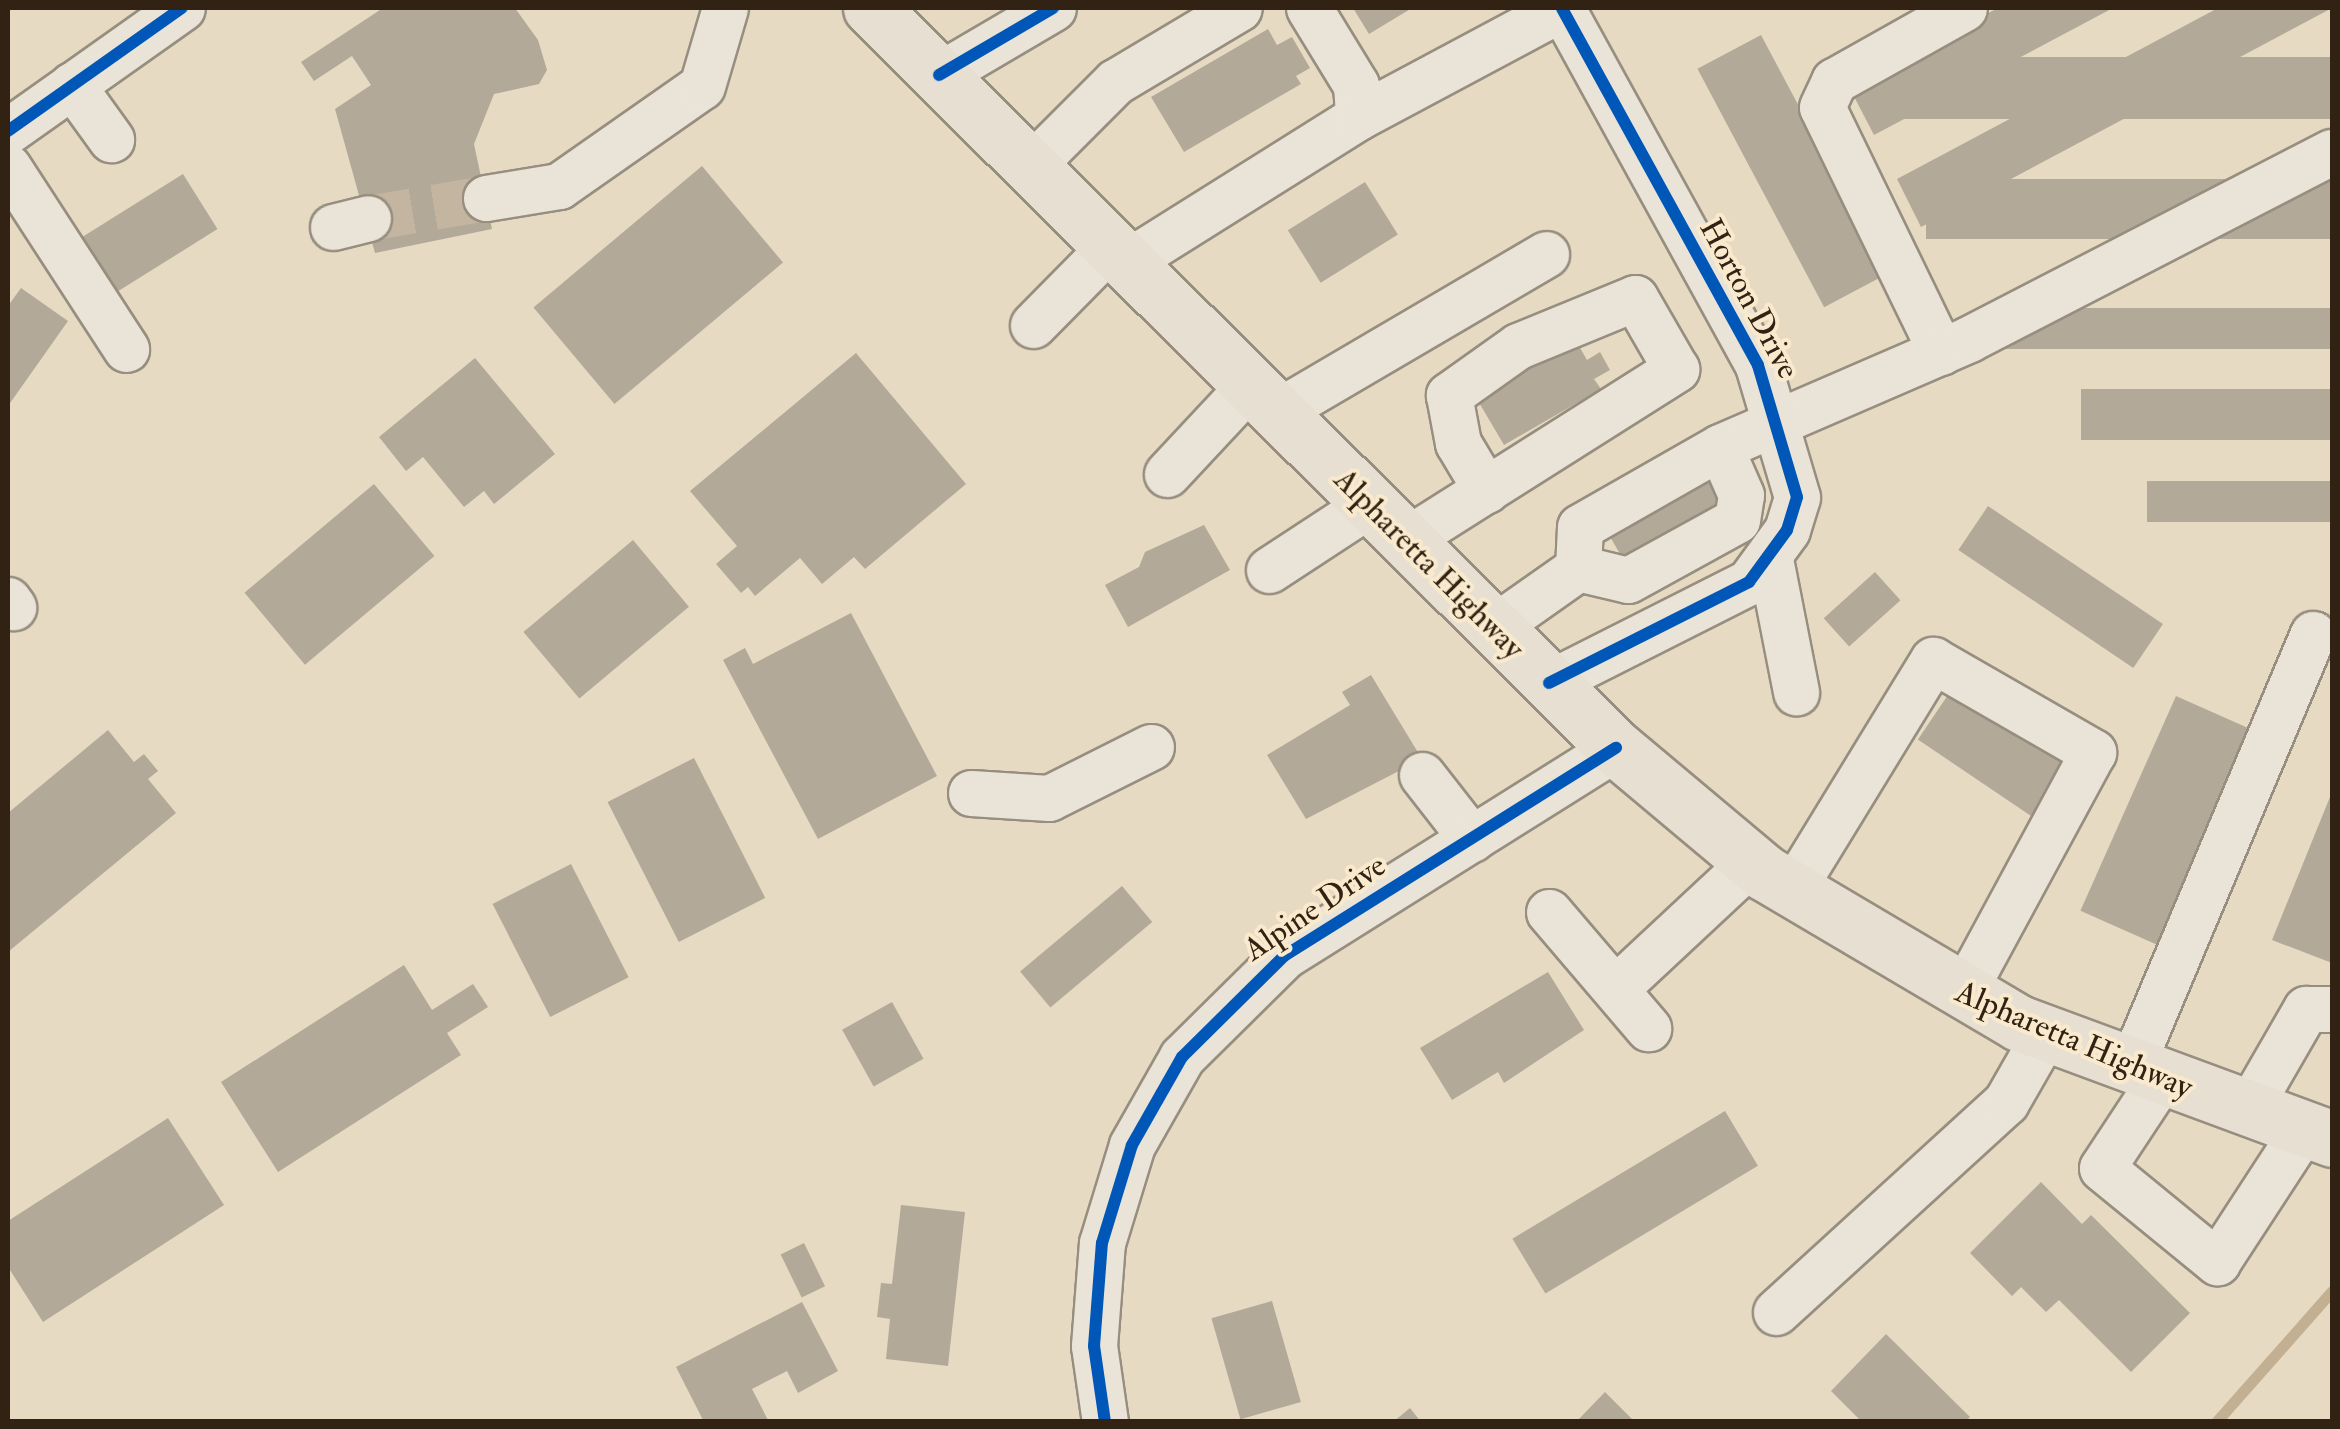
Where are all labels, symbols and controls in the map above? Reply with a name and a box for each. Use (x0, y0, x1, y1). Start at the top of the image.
street label: Horton Drive (1691, 213, 1807, 385)
street label: Alpharetta Highway (1326, 461, 1532, 667)
street label: Alpine Drive (1237, 847, 1393, 969)
street label: Alpharetta Highway (1950, 973, 2198, 1107)

